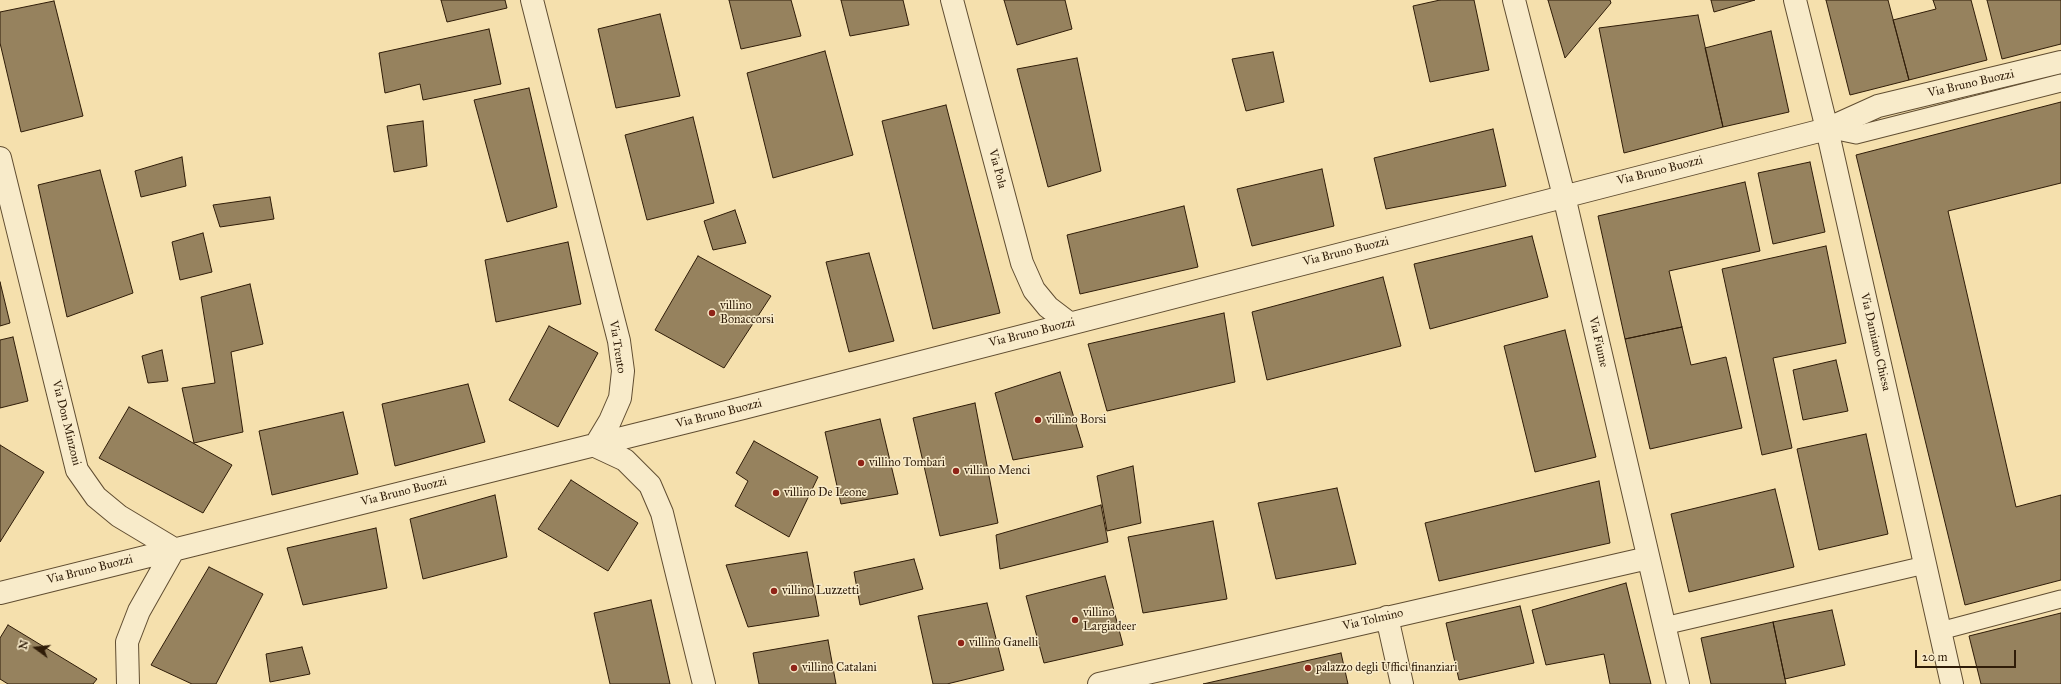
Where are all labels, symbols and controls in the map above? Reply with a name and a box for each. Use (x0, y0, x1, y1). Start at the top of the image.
street label: Via Bruno Buozzi (1926, 67, 2016, 101)
street label: Via Pola (985, 148, 1009, 190)
street label: Via Bruno Buozzi (1615, 153, 1705, 189)
street label: Via Bruno Buozzi (1301, 234, 1391, 270)
street label: Via Damiano Chiesa (1857, 292, 1893, 392)
place label: villino Bonaccorsi (720, 299, 774, 327)
marker: villino Bonaccorsi (707, 308, 717, 318)
street label: Via Bruno Buozzi (987, 315, 1077, 351)
street label: Via Fiume (1585, 315, 1611, 369)
street label: Via Trento (606, 319, 628, 375)
street label: Via Don Minzoni (48, 379, 84, 467)
street label: Via Bruno Buozzi (674, 396, 764, 432)
place label: villino Borsi (1046, 413, 1106, 427)
marker: villino Borsi (1033, 415, 1043, 425)
place label: villino Tombari (869, 456, 945, 470)
marker: villino Tombari (856, 458, 866, 468)
place label: villino Menci (964, 464, 1030, 478)
marker: villino Menci (951, 466, 961, 476)
street label: Via Bruno Buozzi (359, 474, 449, 510)
place label: villino De Leone (784, 486, 867, 500)
marker: villino De Leone (771, 488, 781, 498)
street label: Via Bruno Buozzi (45, 552, 135, 588)
place label: villino Luzzetti (782, 584, 859, 598)
marker: villino Luzzetti (769, 586, 779, 596)
place label: villino Largiadeer (1083, 606, 1136, 634)
street label: Via Tolmino (1341, 606, 1405, 634)
marker: villino Largiadeer (1070, 615, 1080, 625)
north arrow (16, 628, 56, 668)
place label: villino Ganelli (969, 636, 1038, 650)
marker: villino Ganelli (956, 638, 966, 648)
text: N (16, 639, 31, 651)
scale bar (1917, 642, 2018, 668)
text: 20 m (1922, 650, 1948, 664)
place label: villino Catalani (802, 661, 877, 675)
place label: palazzo degli Uffici finanziari (1316, 661, 1458, 675)
marker: villino Catalani (789, 663, 799, 673)
marker: palazzo degli Uffici finanziari (1303, 663, 1313, 673)

